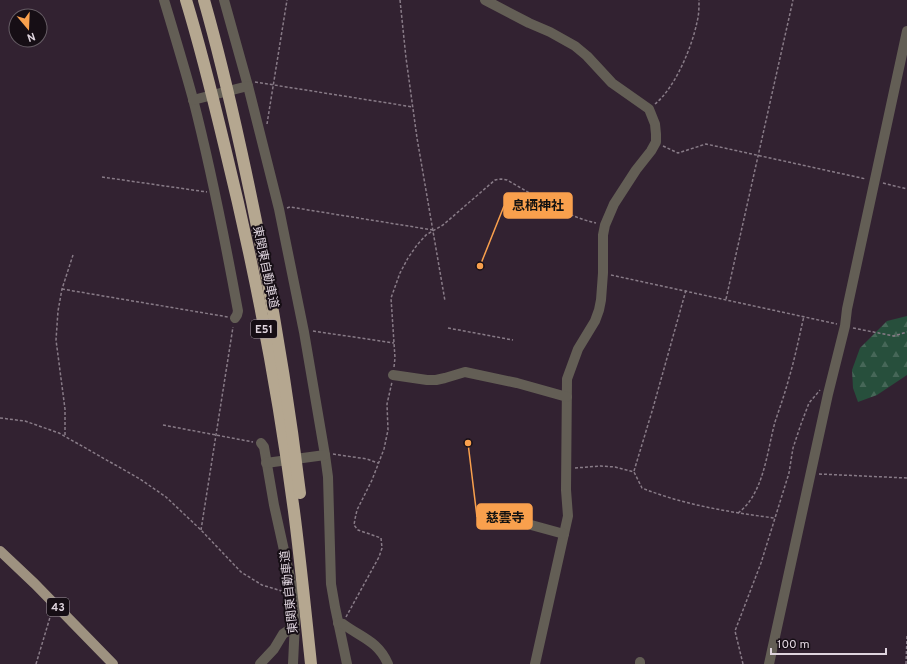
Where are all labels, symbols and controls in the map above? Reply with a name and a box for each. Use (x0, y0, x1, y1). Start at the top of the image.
north arrow (8, 8, 48, 48)
text: N (25, 29, 37, 44)
callout: 息栖神社 (504, 193, 572, 218)
text: 息栖神社 (512, 198, 564, 215)
street label: 東関東自動車道 (248, 224, 282, 310)
road number: E51 (251, 320, 277, 338)
callout: 慈雲寺 (477, 504, 532, 529)
text: 慈雲寺 (485, 511, 525, 527)
street label: 東関東自動車道 (278, 549, 302, 635)
road number: 43 (47, 598, 69, 616)
scale bar (771, 630, 886, 656)
text: 100 m (777, 637, 810, 653)

